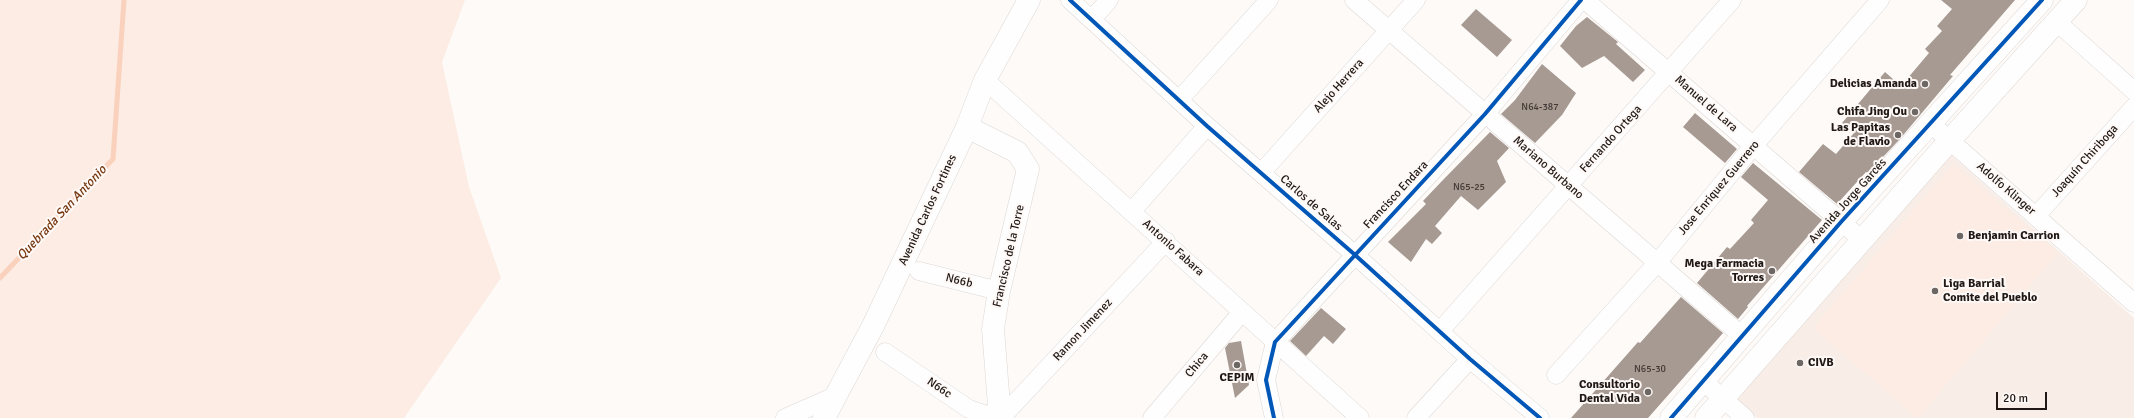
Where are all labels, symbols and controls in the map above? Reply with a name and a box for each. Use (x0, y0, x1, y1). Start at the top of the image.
street label: Alejo Herrera (1311, 56, 1367, 116)
street label: Manuel de Lara (1672, 73, 1740, 135)
place label: Delicias Amanda (1830, 77, 1917, 91)
marker: Delicias Amanda (1920, 79, 1930, 89)
house number: N64-387 (1521, 101, 1559, 113)
street label: Fernando Ortega (1577, 102, 1645, 176)
place label: Chifa Jing Ou (1837, 105, 1907, 119)
marker: Chifa Jing Ou (1910, 107, 1920, 117)
place label: Las Papitas de Flavio (1831, 121, 1890, 149)
street label: Joaquín Chiriboga (2049, 122, 2121, 200)
marker: Las Papitas de Flavio (1893, 130, 1903, 140)
street label: Mariano Burbano (1510, 134, 1586, 202)
street label: Jose Enriquez Guerrero (1675, 138, 1763, 238)
street label: Avenida Carlos Fortines (896, 152, 960, 268)
street label: Avenida Jorge Garcés (1806, 156, 1890, 246)
street label: Francisco Endara (1361, 158, 1431, 232)
street label: Adolfo Klinger (1974, 160, 2038, 218)
water label: Quebrada San Antonio (14, 162, 110, 264)
street label: Carlos de Salas (1277, 172, 1345, 234)
house number: N65-25 (1453, 181, 1485, 193)
street label: Francisco de la Torre (990, 203, 1028, 309)
street label: Antonio Fabara (1139, 217, 1207, 279)
place label: Benjamin Carrion (1968, 229, 2060, 243)
marker: Benjamin Carrion (1955, 231, 1965, 241)
place label: Mega Farmacia Torres (1685, 257, 1764, 285)
marker: Mega Farmacia Torres (1767, 266, 1777, 276)
street label: N66b (944, 271, 974, 291)
place label: Liga Barrial Comite del Pueblo (1943, 277, 2037, 305)
marker: Liga Barrial Comite del Pueblo (1930, 286, 1940, 296)
street label: Ramon Jimenez (1050, 296, 1116, 364)
street label: Chica (1182, 349, 1212, 381)
place label: CIVB (1808, 356, 1834, 370)
marker: CIVB (1795, 358, 1805, 368)
marker: CEPIM (1232, 360, 1242, 370)
house number: N65-30 (1634, 363, 1666, 375)
place label: CEPIM (1219, 371, 1255, 385)
street label: N66c (924, 375, 954, 401)
place label: Consultorio Dental Vida (1579, 378, 1640, 406)
scale bar (1998, 384, 2049, 410)
marker: Consultorio Dental Vida (1643, 387, 1653, 397)
text: 20 m (2003, 391, 2028, 406)

